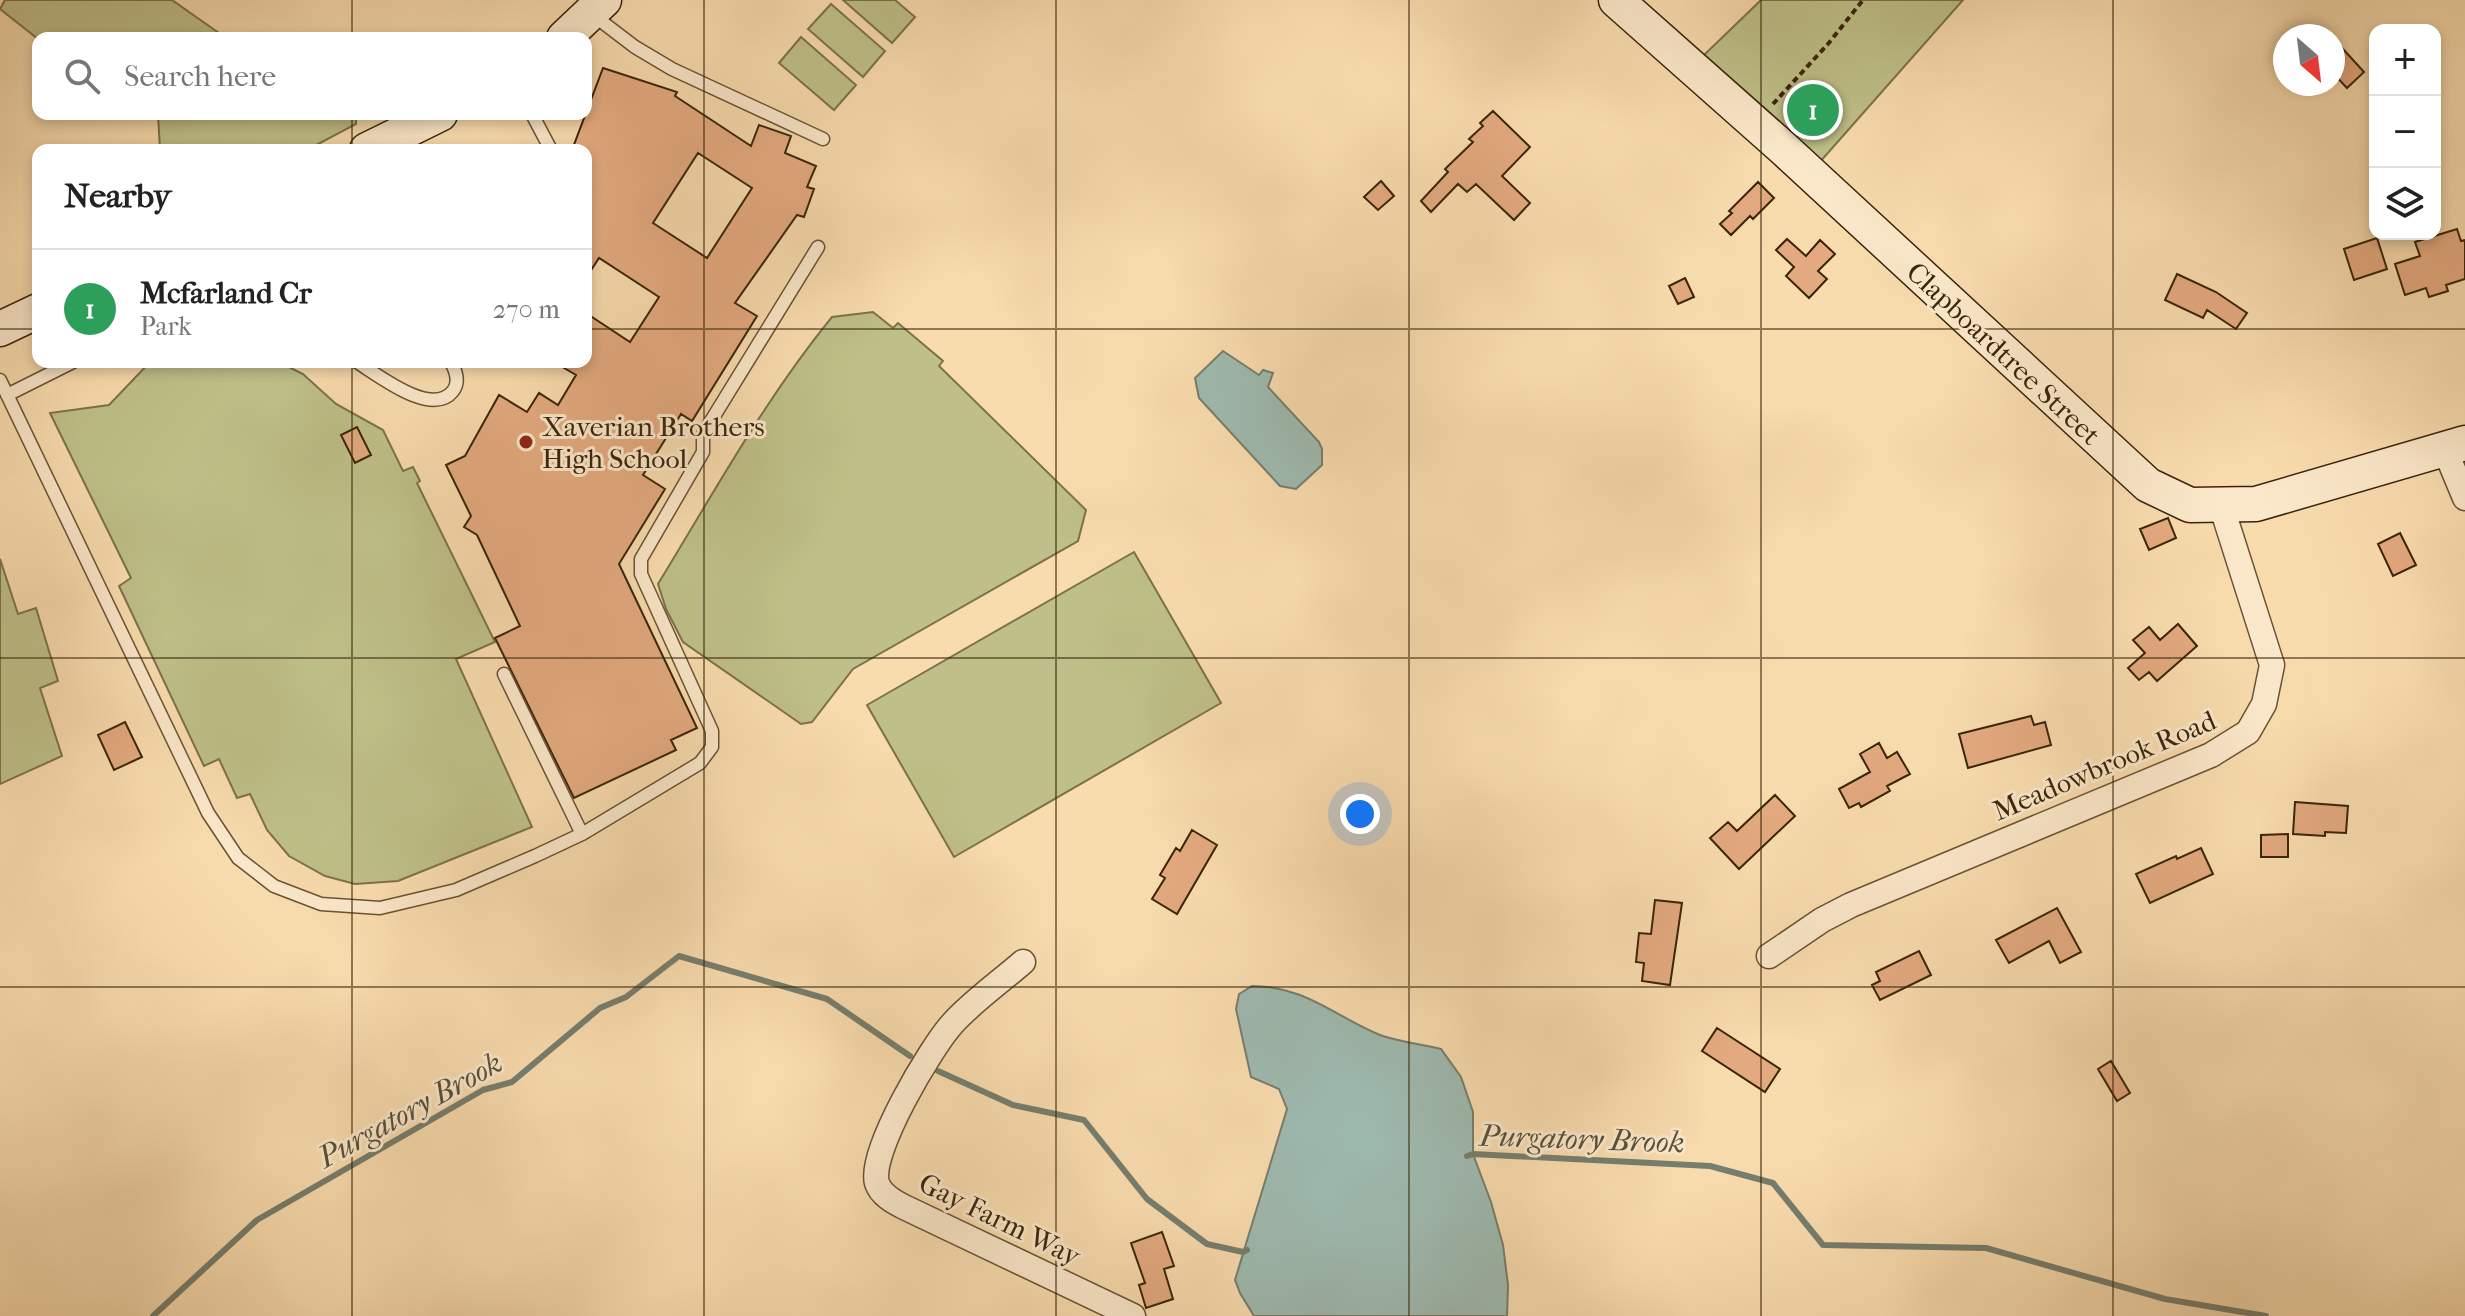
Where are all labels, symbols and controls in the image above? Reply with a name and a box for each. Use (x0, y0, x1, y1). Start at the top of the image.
north arrow (2273, 24, 2345, 96)
map controls (2369, 24, 2441, 240)
button: + (2369, 24, 2441, 96)
search box (32, 32, 592, 120)
icon: search (60, 54, 104, 98)
text: Search here (124, 59, 276, 94)
pin: 1 (1787, 80, 1839, 140)
button: − (2369, 96, 2441, 168)
button: layers (2369, 168, 2441, 240)
text: Nearby (64, 176, 171, 216)
street label: Clapboardtree Street (1900, 255, 2107, 452)
text: Mcfarland Cr (140, 276, 312, 311)
text: 1 (85, 294, 95, 325)
text: 270 m (493, 294, 560, 325)
text: Park (140, 311, 192, 342)
place label: Xaverian Brothers High School (542, 410, 765, 475)
marker: Xaverian Brothers High School (517, 433, 535, 451)
street label: Meadowbrook Road (1988, 703, 2221, 827)
your location (1340, 794, 1380, 834)
water label: Purgatory Brook (310, 1045, 509, 1176)
water label: Purgatory Brook (1477, 1118, 1685, 1161)
street label: Gay Farm Way (914, 1166, 1087, 1273)

